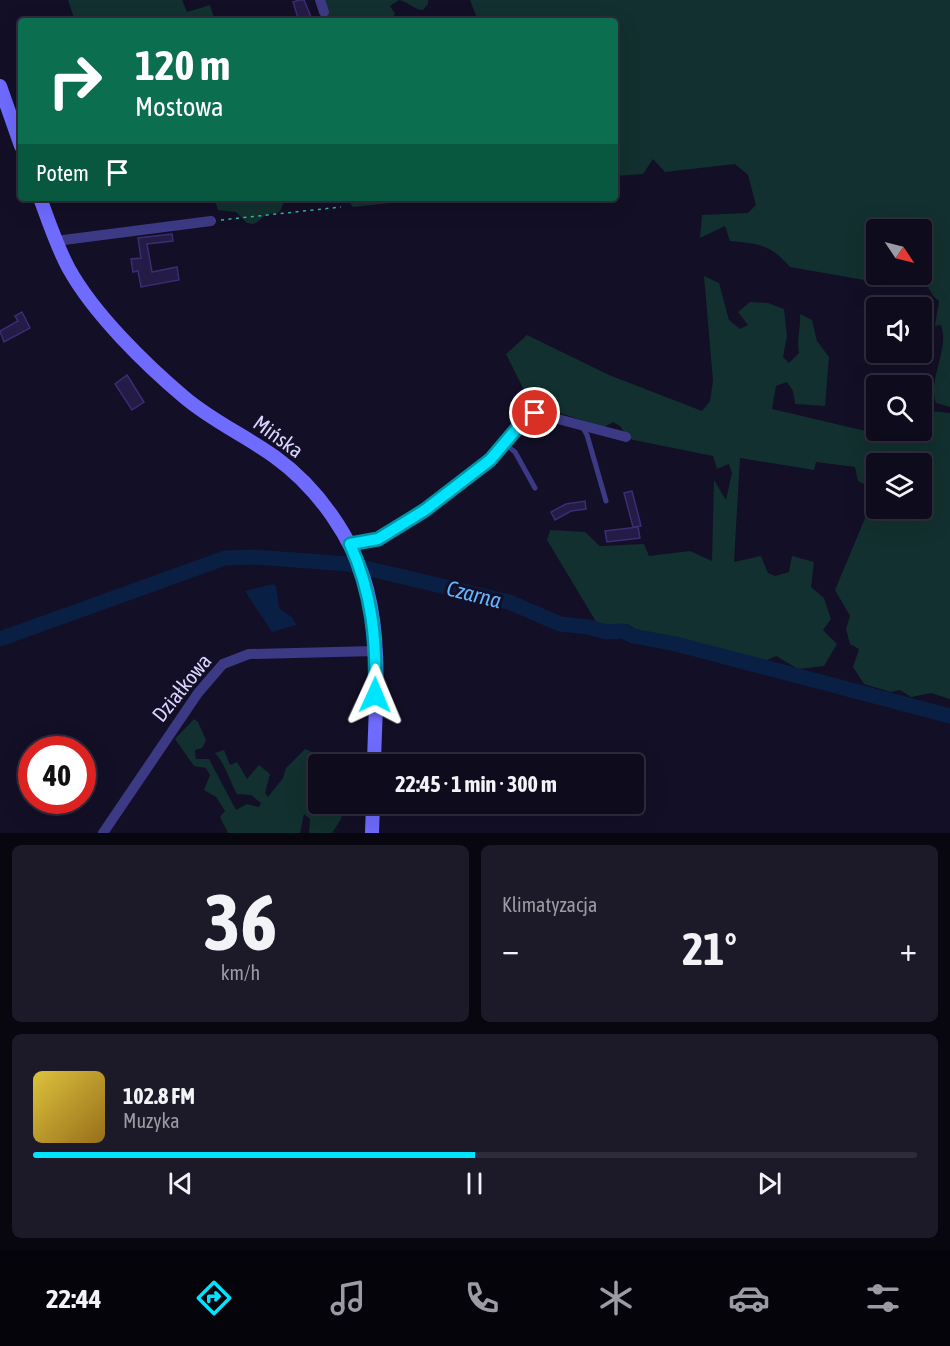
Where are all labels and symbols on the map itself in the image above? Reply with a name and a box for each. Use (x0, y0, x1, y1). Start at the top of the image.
north arrow (866, 219, 932, 285)
pin (509, 387, 560, 438)
street label: Mińska (249, 410, 308, 462)
water label: Czarna (444, 575, 504, 613)
street label: Działkowa (147, 649, 216, 726)
position arrow (343, 663, 407, 727)
speed limit sign: 40 (18, 736, 96, 814)

